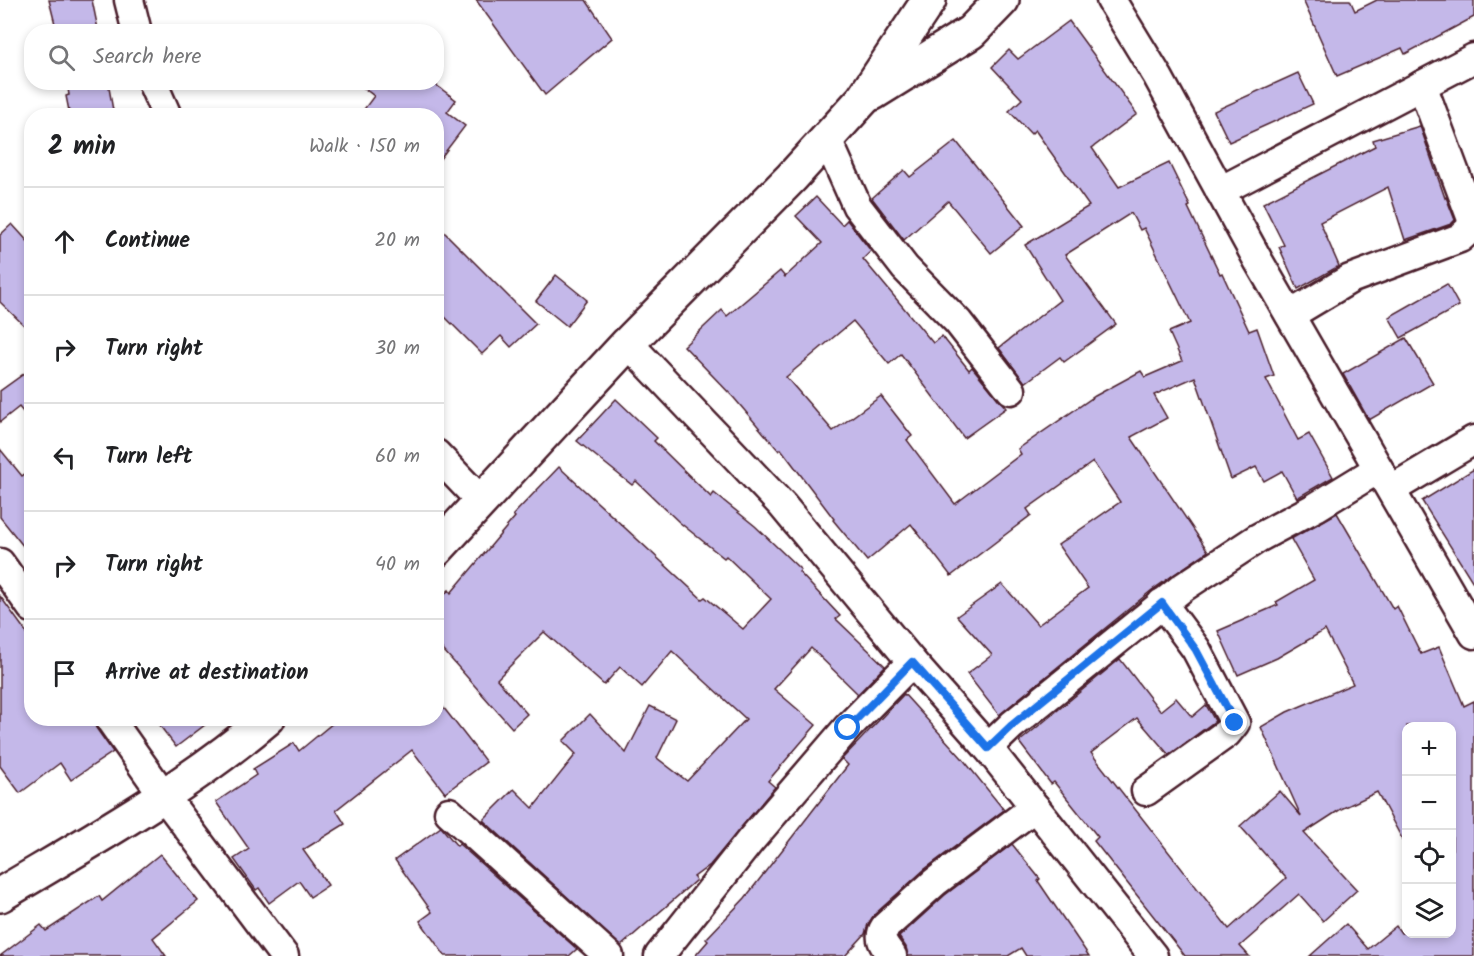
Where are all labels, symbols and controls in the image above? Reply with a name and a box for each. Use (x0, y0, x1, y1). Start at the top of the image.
search box (24, 24, 444, 90)
text: Search here (93, 40, 201, 75)
icon: search (45, 41, 78, 74)
text: 2 min (48, 126, 116, 168)
text: Walk · 150 m (309, 131, 420, 163)
text: Continue (105, 224, 190, 259)
icon: ahead (48, 225, 81, 258)
text: 20 m (374, 225, 420, 257)
text: Turn right (105, 332, 203, 367)
icon: right (48, 333, 81, 366)
text: 30 m (375, 333, 420, 365)
text: Turn left (105, 440, 192, 475)
icon: left (48, 441, 81, 474)
text: 60 m (375, 441, 420, 473)
text: Turn right (105, 548, 203, 583)
icon: right (48, 549, 81, 582)
text: 40 m (375, 549, 420, 581)
text: Arrive at destination (105, 656, 308, 691)
icon: arrive (48, 657, 81, 690)
route end (1221, 709, 1247, 735)
route start (834, 714, 860, 740)
map controls (1402, 722, 1456, 938)
button: + (1402, 722, 1456, 776)
button: − (1402, 776, 1456, 830)
button: locate (1402, 830, 1456, 884)
button: layers (1402, 884, 1456, 938)

